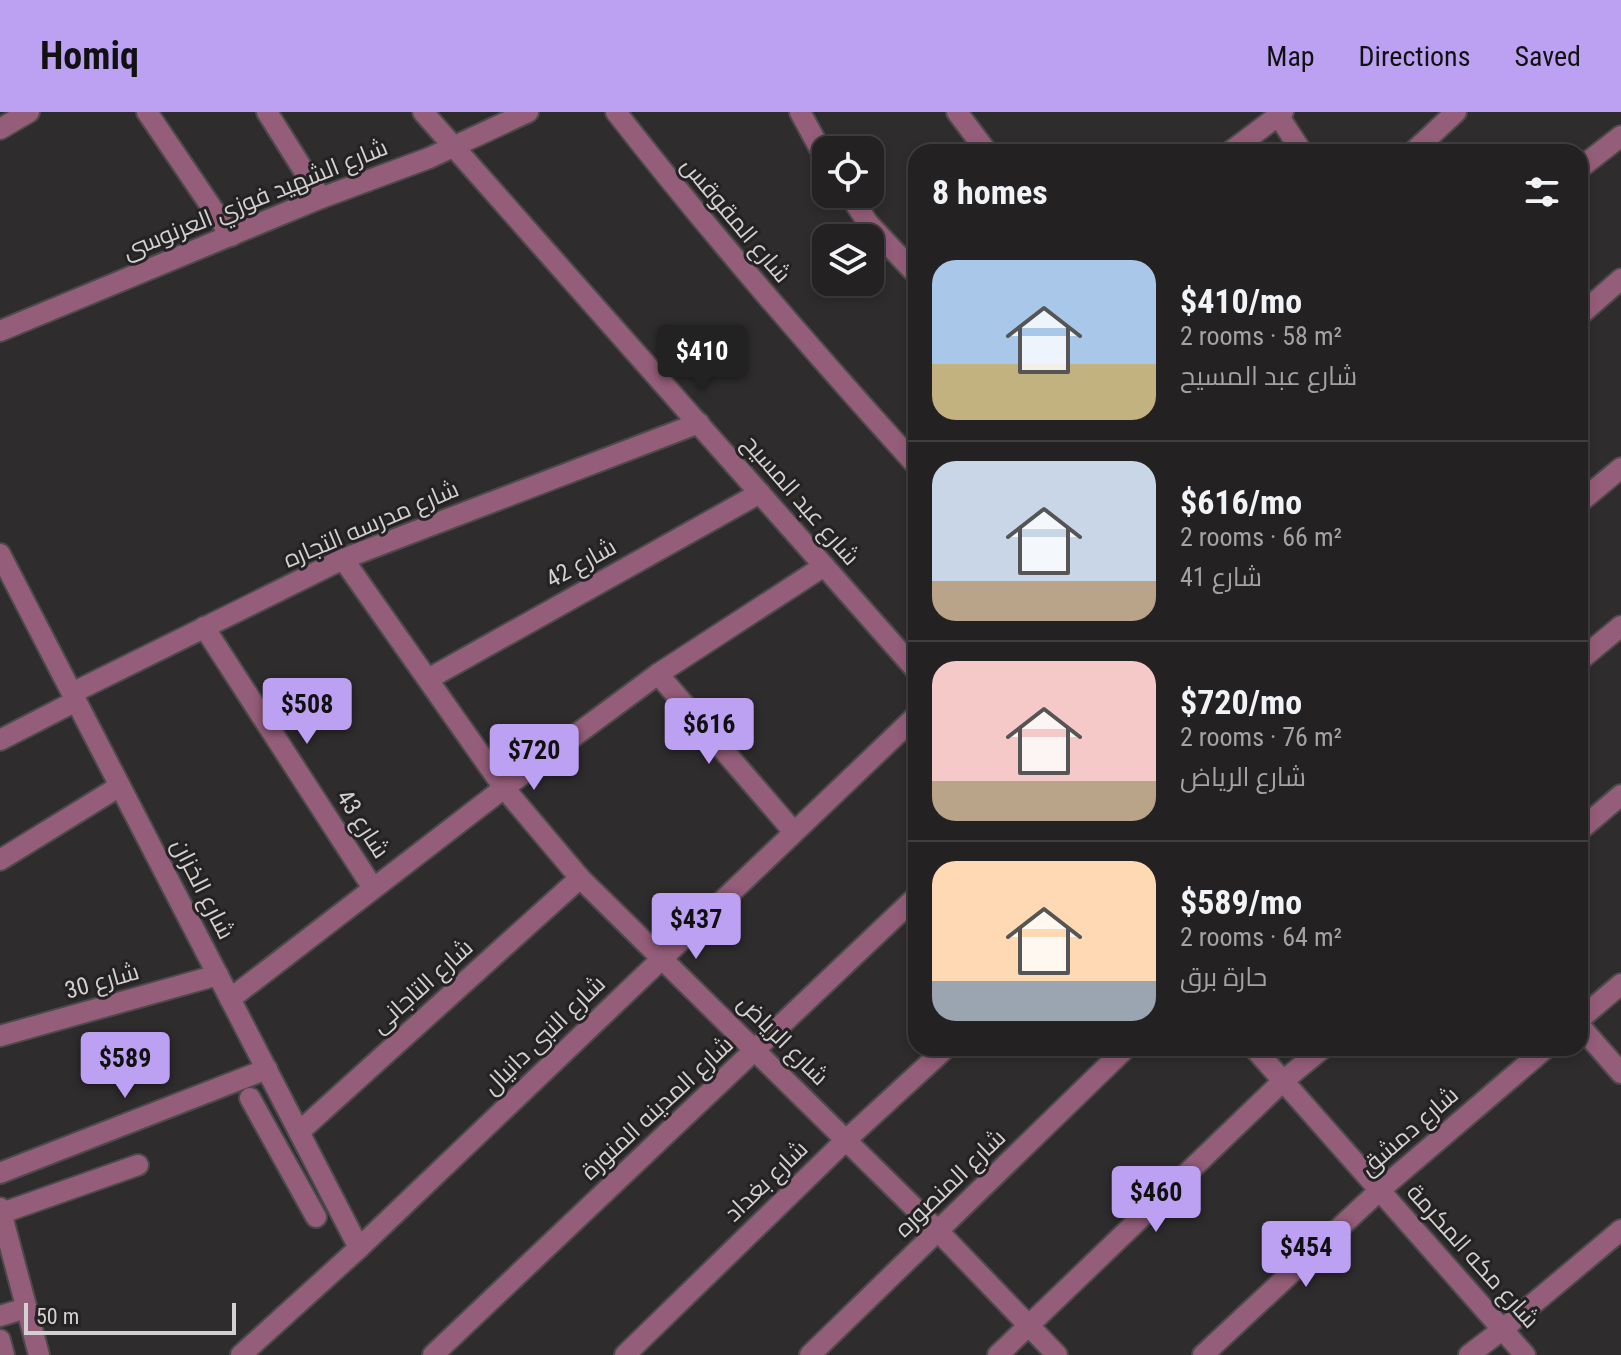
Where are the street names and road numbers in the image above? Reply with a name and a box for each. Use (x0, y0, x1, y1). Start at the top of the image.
street label: شارع الشهيد فوزي العرنوسى (118, 133, 393, 269)
street label: شارع المقوقس (674, 152, 797, 290)
street label: شارع عبد المسيح (735, 429, 865, 572)
street label: شارع مدرسه التجاره (279, 474, 464, 575)
street label: شارع 42 (541, 532, 622, 595)
street label: شارع 43 (329, 785, 395, 864)
street label: شارع الخزان (164, 834, 240, 945)
street label: شارع التاجانى (365, 933, 480, 1040)
street label: شارع 30 (62, 957, 143, 1007)
street label: شارع النبى دانيال (477, 970, 612, 1102)
street label: شارع الرياض (731, 989, 834, 1092)
street label: شارع المدينه المنورة (575, 1030, 740, 1187)
street label: شارع دمشق (1354, 1081, 1465, 1183)
street label: شارع المنصوره (889, 1123, 1013, 1244)
street label: شارع بغداد (719, 1135, 815, 1229)
street label: شارع مكه المكرمة (1400, 1178, 1545, 1335)

